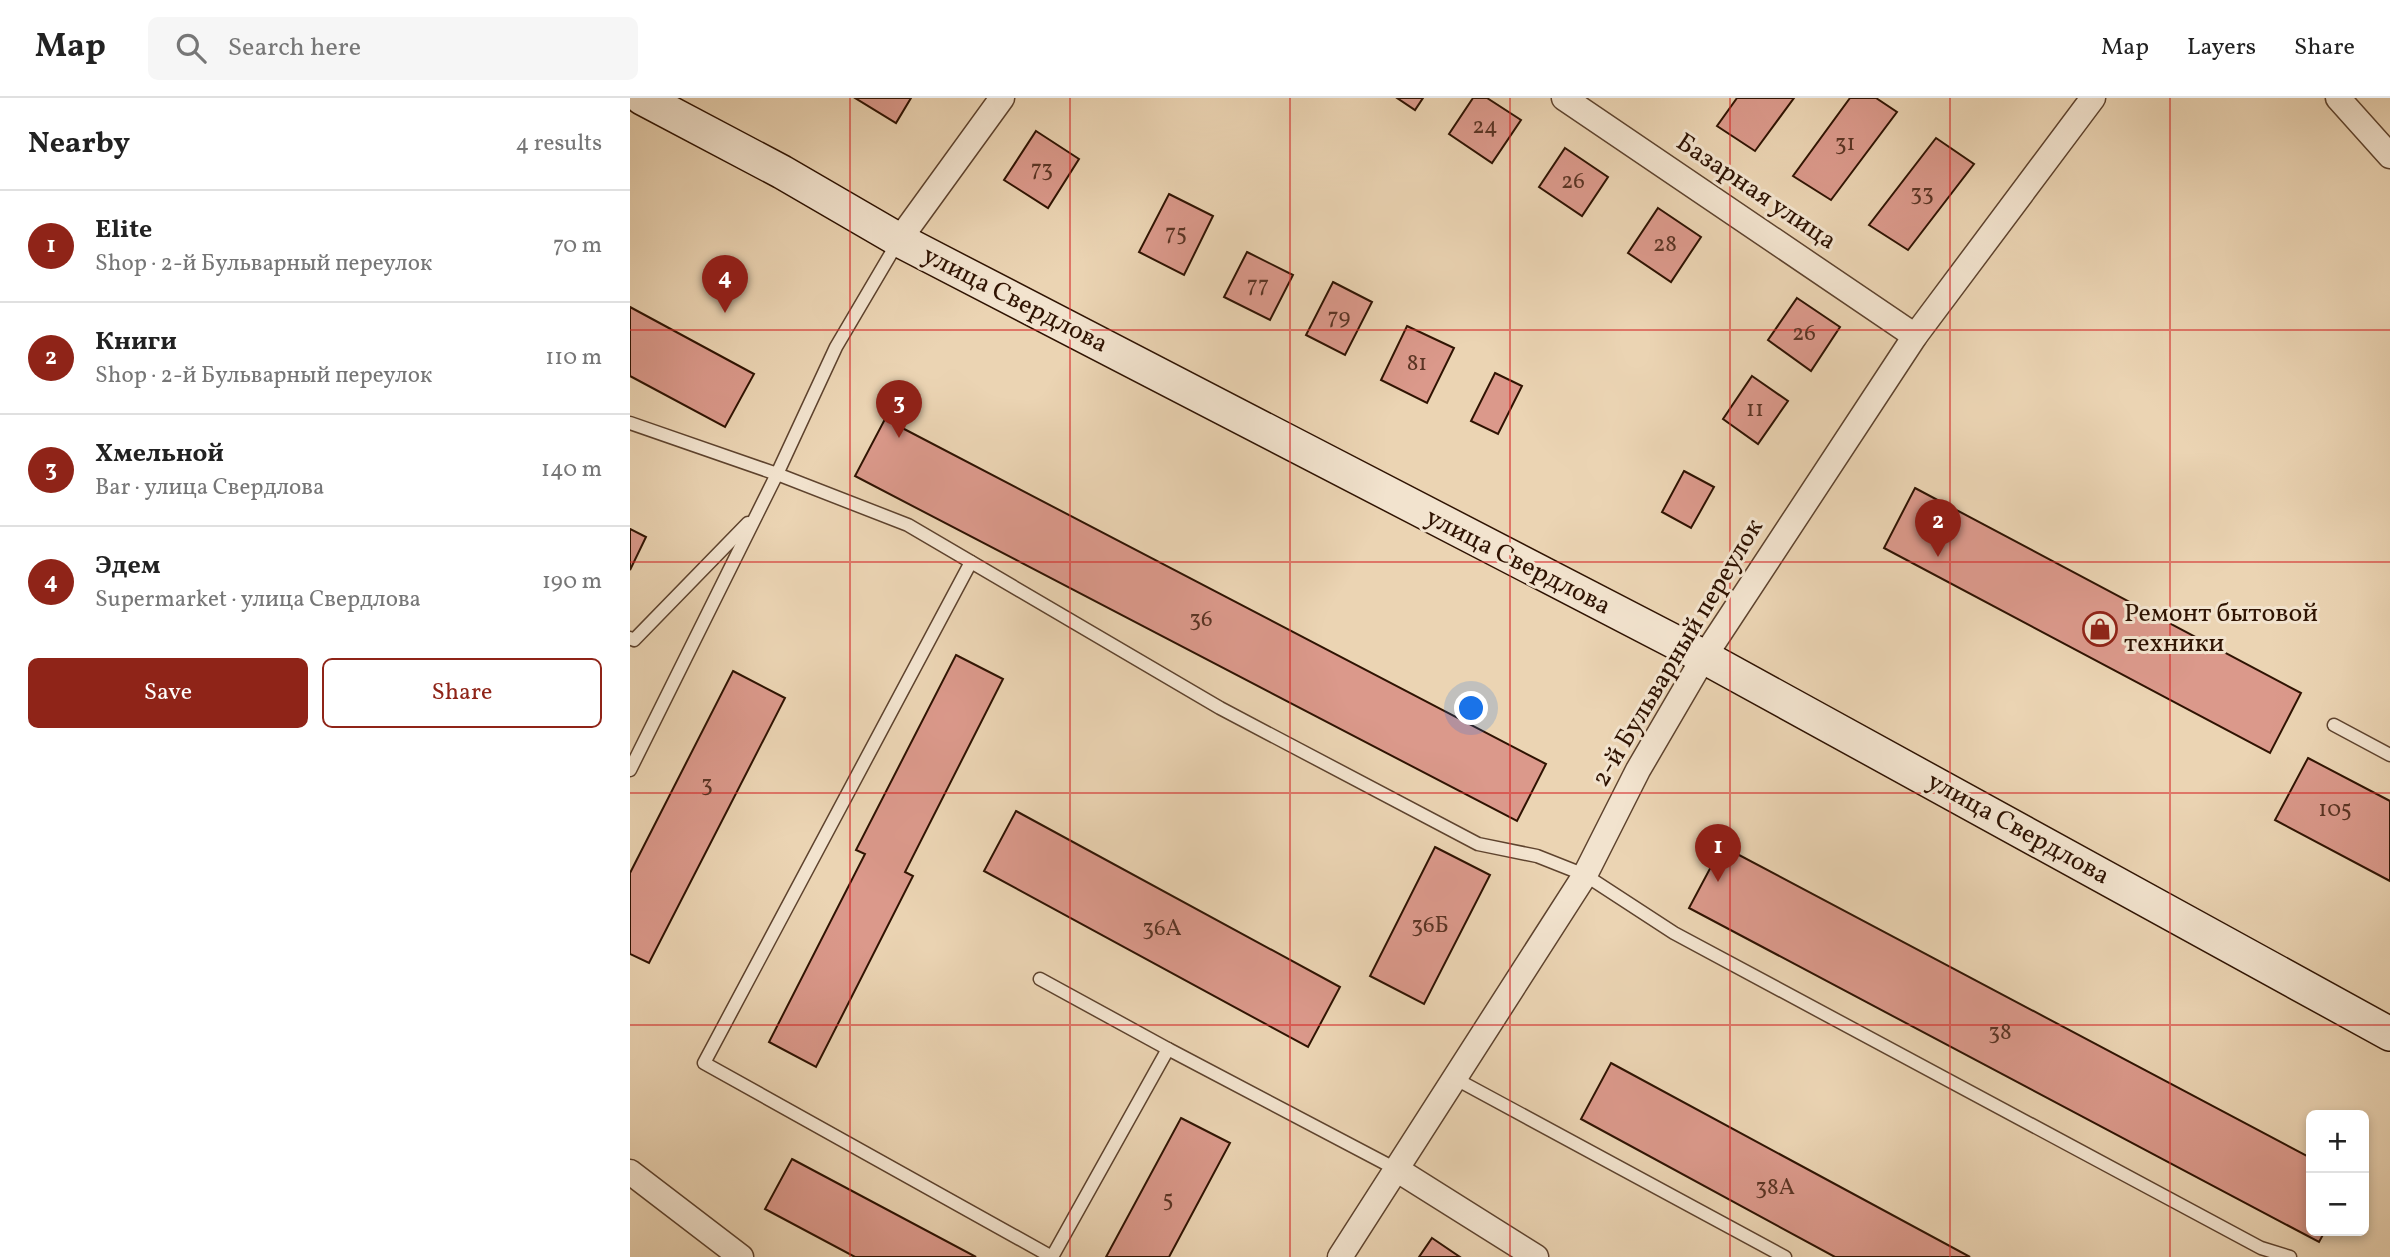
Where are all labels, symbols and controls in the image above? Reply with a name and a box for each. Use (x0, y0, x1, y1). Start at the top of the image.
search box (148, 17, 638, 80)
text: Map (35, 25, 106, 71)
icon: search (172, 29, 210, 67)
text: Search here (228, 30, 361, 66)
text: Map (2101, 31, 2149, 65)
text: Layers (2187, 31, 2256, 65)
text: Share (2294, 31, 2355, 65)
house number: 24 (1472, 111, 1498, 143)
text: Nearby (28, 123, 130, 165)
street label: Базарная улица (1669, 125, 1843, 259)
text: 4 results (516, 128, 602, 160)
house number: 31 (1835, 128, 1855, 160)
house number: 73 (1031, 154, 1053, 186)
house number: 26 (1561, 166, 1585, 198)
house number: 33 (1910, 178, 1934, 210)
text: Elite (95, 212, 152, 248)
house number: 75 (1165, 218, 1187, 250)
house number: 28 (1653, 229, 1677, 261)
text: 1 (46, 230, 56, 262)
text: 70 m (553, 230, 602, 262)
street label: улица Свердлова (916, 238, 1114, 362)
text: Shop · 2-й Бульварный переулок (95, 248, 432, 280)
pin: 4 (702, 255, 748, 313)
house number: 77 (1247, 270, 1269, 302)
house number: 79 (1328, 302, 1350, 334)
house number: 26 (1792, 318, 1816, 350)
text: Книги (95, 324, 177, 360)
text: 2 (45, 342, 57, 374)
text: 110 m (545, 342, 602, 374)
house number: 81 (1407, 348, 1427, 380)
text: Shop · 2-й Бульварный переулок (95, 360, 432, 392)
pin: 3 (876, 380, 922, 438)
house number: 11 (1746, 394, 1764, 426)
text: Хмельной (95, 436, 224, 472)
text: 3 (45, 454, 57, 486)
text: 140 m (541, 454, 602, 486)
text: Bar · улица Свердлова (95, 472, 324, 504)
pin: 2 (1915, 499, 1961, 557)
street label: улица Свердлова (1419, 500, 1617, 624)
street label: 2-й Бульварный переулок (1583, 512, 1773, 794)
text: Эдем (95, 548, 160, 584)
text: 4 (44, 566, 58, 598)
text: 190 m (542, 566, 602, 598)
text: Supermarket · улица Свердлова (95, 584, 421, 616)
place label: Ремонт бытовой техники (2124, 596, 2318, 662)
house number: 36 (1189, 604, 1213, 636)
shop icon: Ремонт бытовой техники (2081, 610, 2119, 648)
button: Save (28, 658, 308, 728)
button: Share (322, 658, 602, 728)
your location (1454, 691, 1488, 725)
street label: улица Свердлова (1920, 764, 2116, 894)
house number: 3 (701, 769, 713, 801)
house number: 105 (2318, 794, 2352, 826)
pin: 1 (1695, 824, 1741, 882)
house number: 36Б (1411, 910, 1449, 942)
house number: 36А (1142, 913, 1182, 945)
house number: 38 (1988, 1017, 2012, 1049)
map controls (2306, 1110, 2369, 1236)
button: + (2306, 1110, 2369, 1173)
house number: 38А (1755, 1172, 1795, 1204)
button: − (2306, 1173, 2369, 1236)
house number: 5 (1162, 1184, 1174, 1216)

